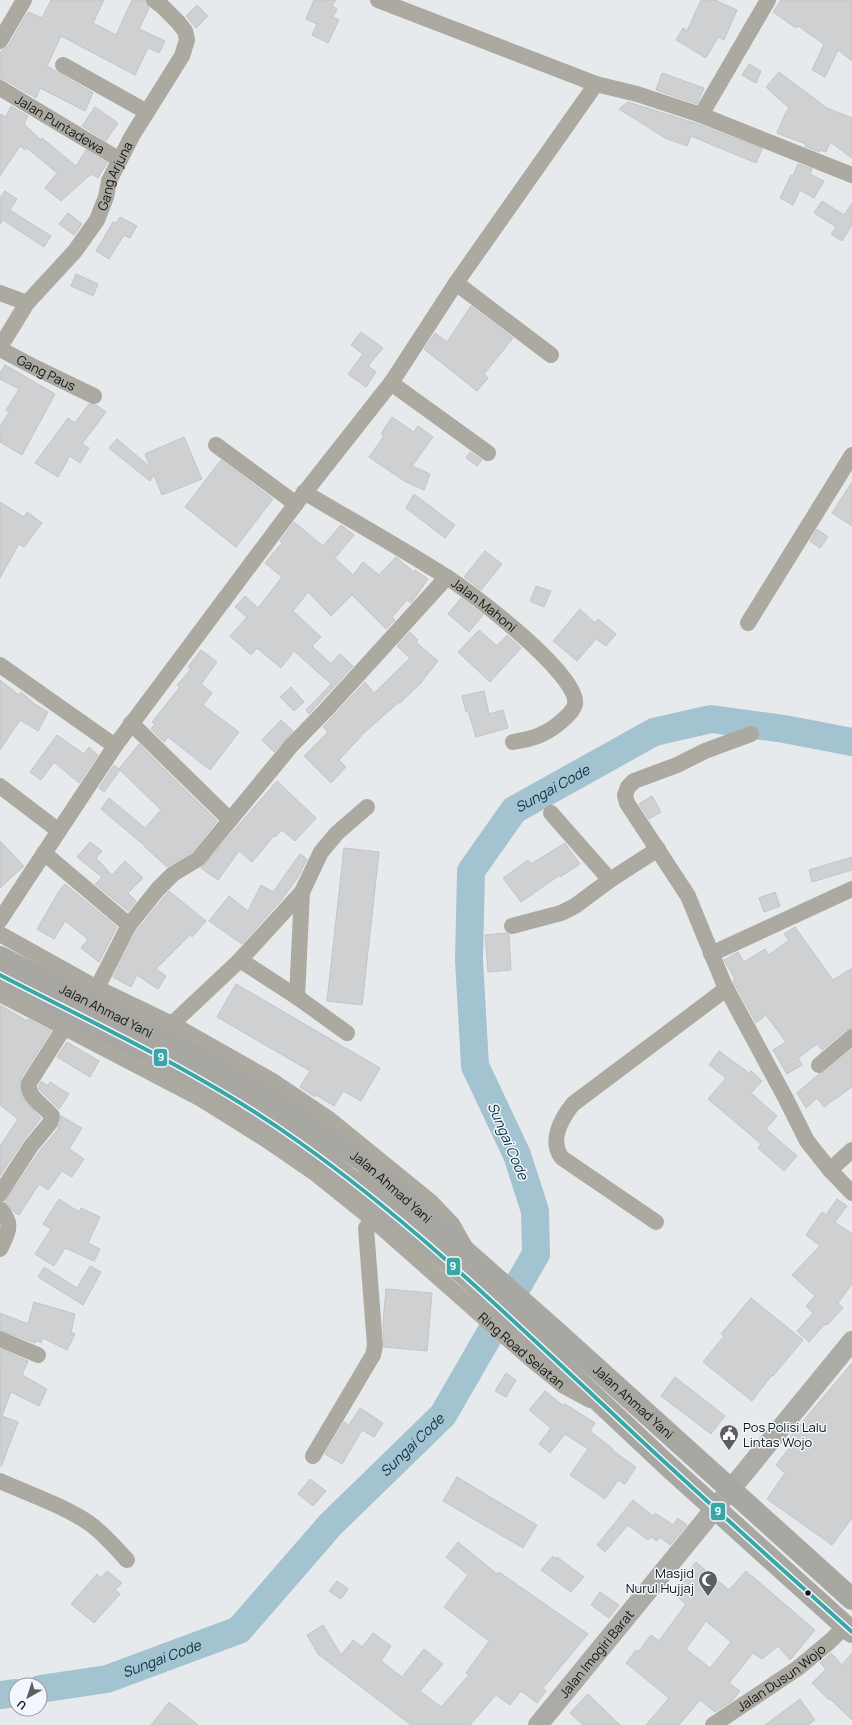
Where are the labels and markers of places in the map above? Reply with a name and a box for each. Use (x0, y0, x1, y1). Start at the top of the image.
place label: Pos Polisi Lalu Lintas Wojo (743, 1418, 827, 1451)
public building icon: Pos Polisi Lalu Lintas Wojo (718, 1423, 740, 1451)
place label: Masjid Nurul Hujjaj (626, 1564, 694, 1597)
mosque icon: Masjid Nurul Hujjaj (697, 1569, 719, 1597)
unlabelled marker (803, 1588, 813, 1598)

